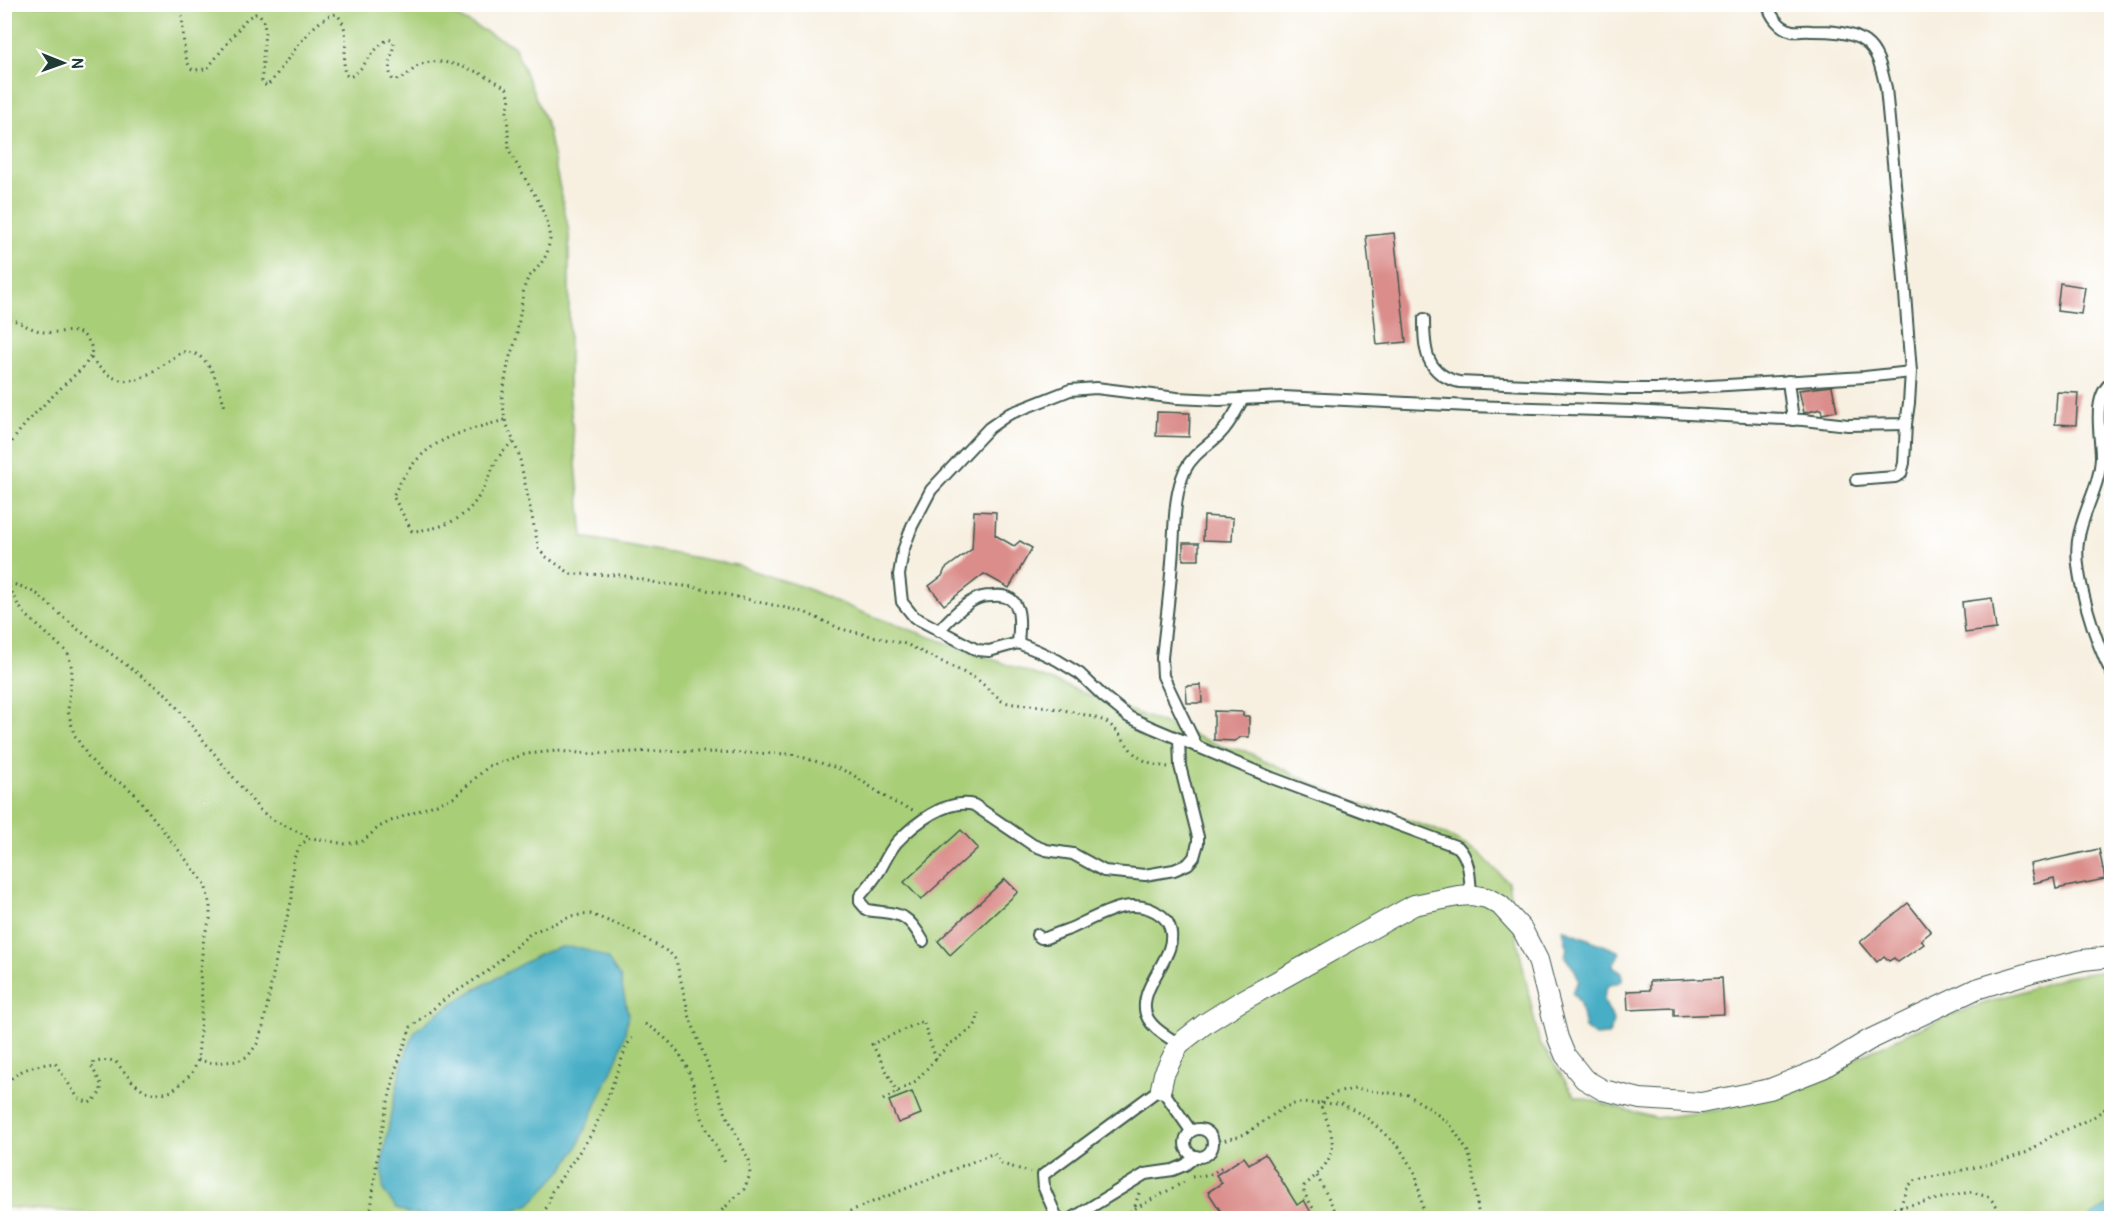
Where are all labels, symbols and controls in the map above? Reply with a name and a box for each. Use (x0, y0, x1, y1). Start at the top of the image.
north arrow (33, 33, 93, 93)
text: N (67, 58, 87, 69)

